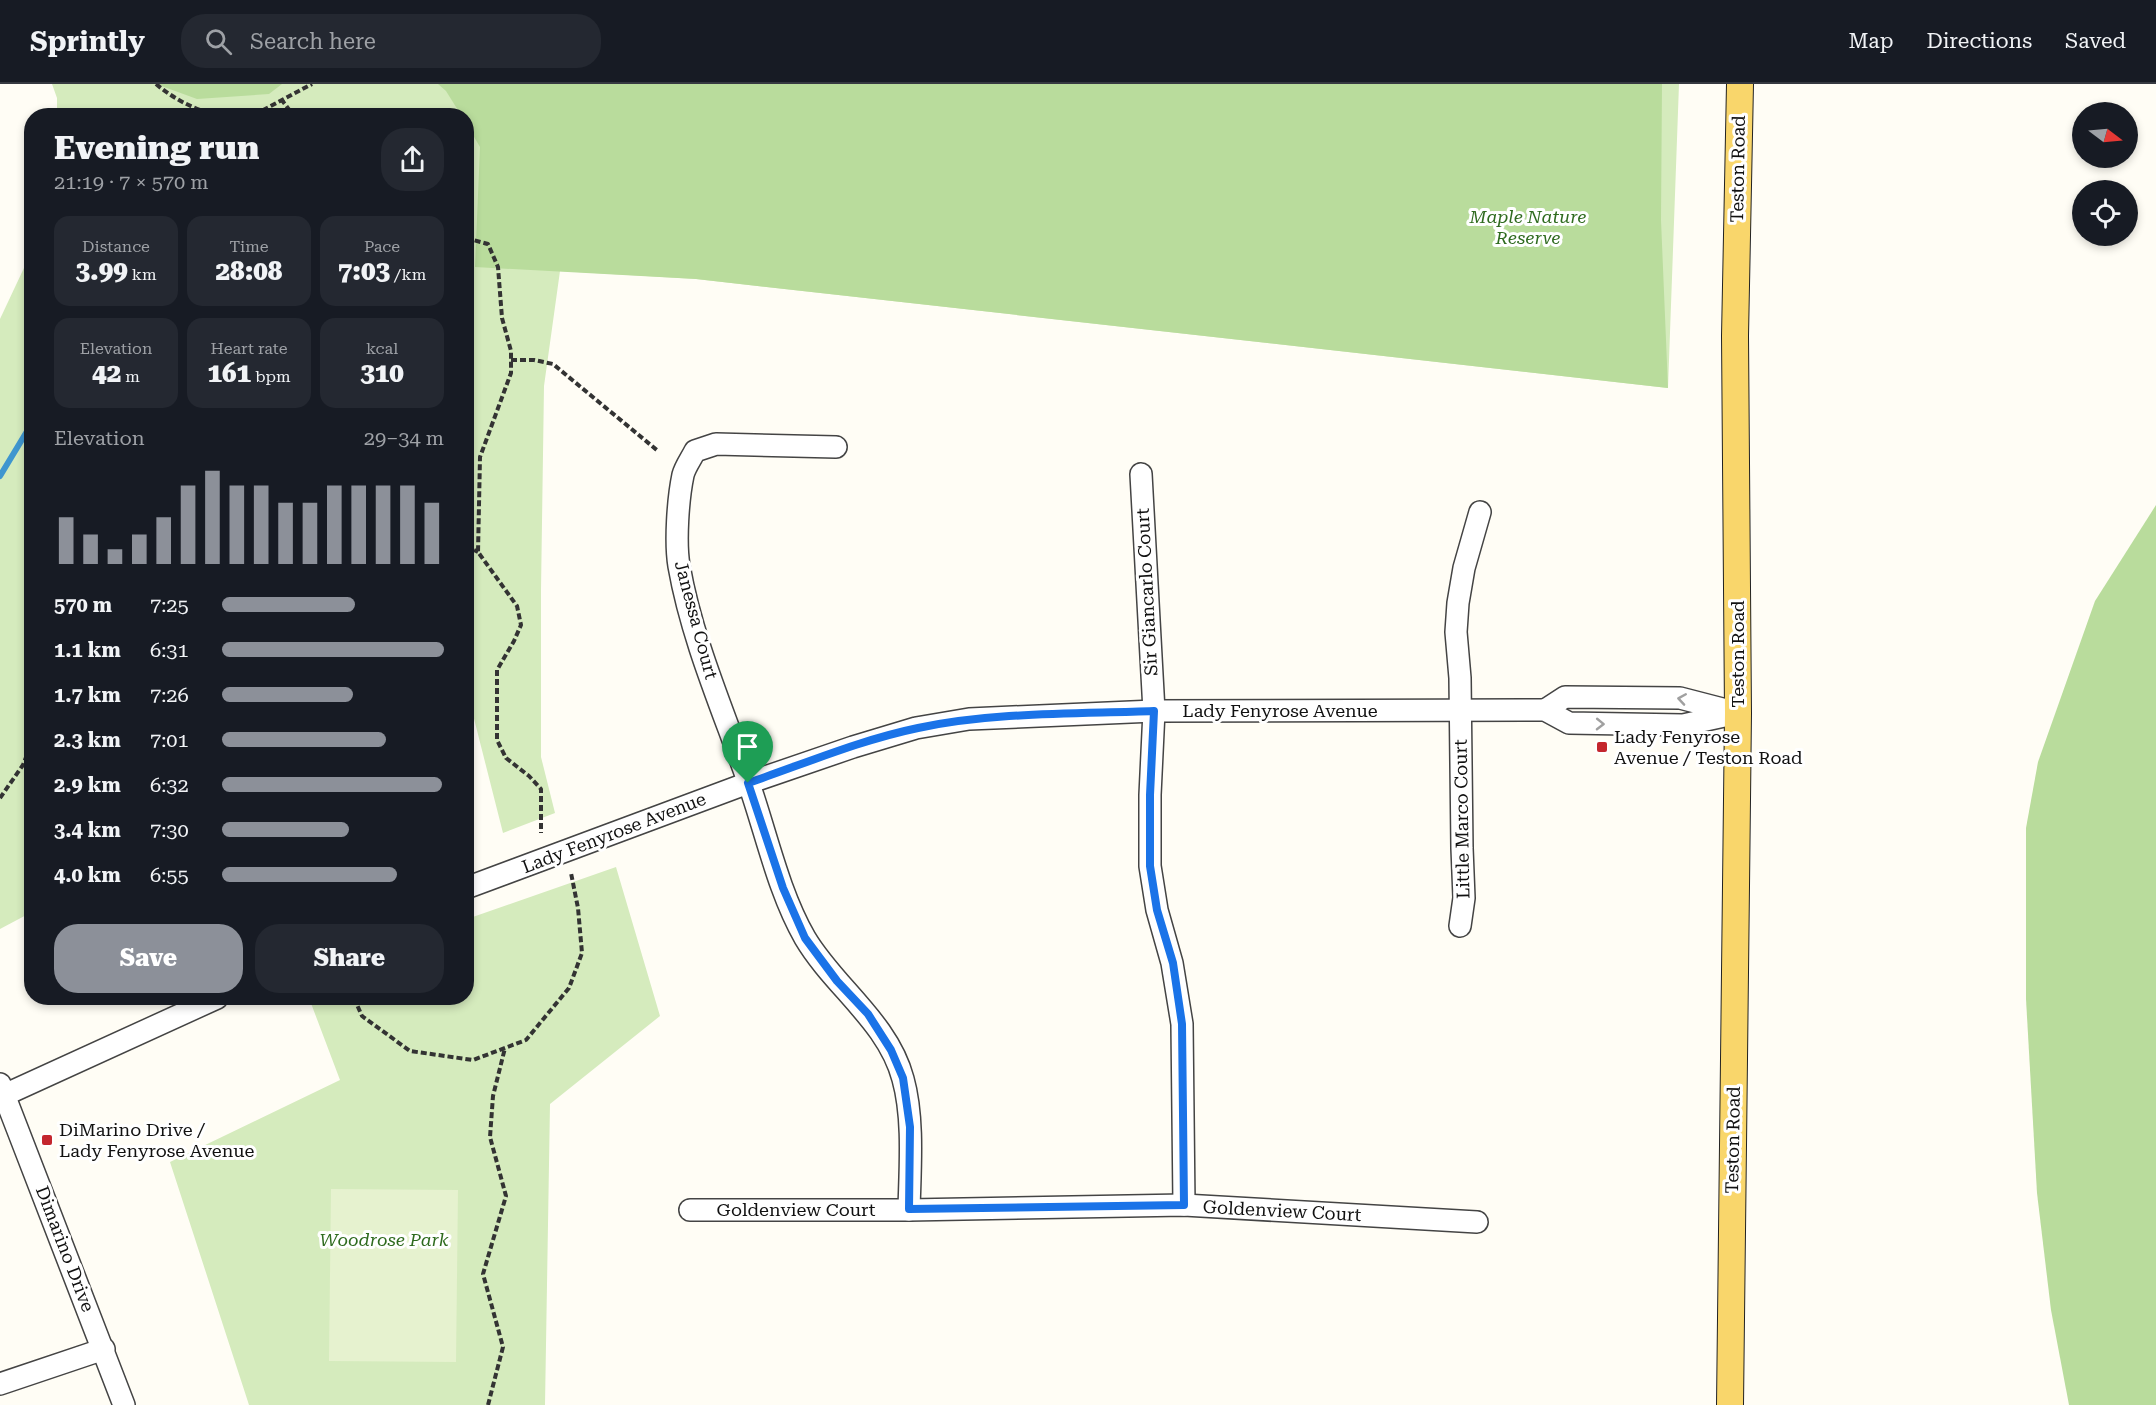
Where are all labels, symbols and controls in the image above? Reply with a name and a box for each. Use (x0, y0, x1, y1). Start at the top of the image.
search box (181, 14, 601, 68)
text: Sprintly (30, 25, 145, 58)
icon: search (202, 25, 235, 58)
text: Search here (250, 29, 376, 54)
text: Map (1849, 29, 1893, 53)
text: Directions (1926, 29, 2032, 53)
text: Saved (2065, 29, 2126, 53)
north arrow (2072, 102, 2138, 168)
map controls (2072, 102, 2138, 246)
street label: Teston Road (1726, 115, 1749, 223)
text: Evening run (54, 128, 259, 167)
button: share (381, 128, 444, 191)
text: 21:19 · 7 × 570 m (54, 170, 209, 194)
button: locate (2072, 180, 2138, 246)
park label: Maple Nature Reserve (1469, 206, 1586, 248)
text: Distance (82, 237, 150, 256)
text: Time (229, 237, 269, 256)
text: Pace (364, 237, 400, 256)
text: 3.99 (75, 256, 128, 286)
text: 28:08 (216, 256, 282, 286)
text: 7:03 (338, 256, 390, 286)
text: km (128, 265, 157, 284)
text: /km (390, 265, 426, 284)
text: Elevation (80, 339, 152, 358)
text: Heart rate (211, 339, 287, 358)
text: kcal (366, 339, 398, 358)
text: 42 (92, 358, 121, 388)
text: 161 (207, 358, 251, 388)
text: 310 (360, 358, 404, 388)
text: m (121, 367, 140, 386)
text: bpm (251, 367, 291, 386)
text: Elevation (54, 426, 145, 450)
text: 29–34 m (364, 426, 444, 450)
street label: Sir Giancarlo Court (1132, 507, 1161, 676)
street label: Janessa Court (671, 558, 722, 682)
text: 570 m (54, 593, 112, 617)
text: 7:25 (150, 593, 189, 617)
street label: Teston Road (1727, 600, 1748, 708)
text: 1.1 km (54, 638, 121, 662)
text: 6:31 (150, 638, 189, 662)
text: 1.7 km (54, 683, 121, 707)
text: 7:26 (150, 683, 189, 707)
one-way arrow (1677, 694, 1686, 706)
street label: Lady Fenyrose Avenue (1182, 700, 1378, 721)
one-way arrow (1596, 718, 1605, 730)
pin (722, 721, 773, 783)
place label: Lady Fenyrose Avenue / Teston Road (1614, 726, 1803, 768)
text: 2.3 km (54, 728, 121, 752)
text: 7:01 (150, 728, 189, 752)
icon: arrive (731, 730, 764, 763)
street label: Little Marco Court (1450, 739, 1473, 899)
marker: Lady Fenyrose Avenue / Teston Road (1595, 740, 1609, 754)
text: 2.9 km (54, 773, 121, 797)
text: 6:32 (150, 773, 189, 797)
street label: Lady Fenyrose Avenue (519, 788, 709, 877)
text: 3.4 km (54, 818, 121, 842)
text: 7:30 (150, 818, 189, 842)
text: 4.0 km (54, 863, 121, 887)
text: 6:55 (150, 863, 189, 887)
button: Save (54, 924, 243, 993)
button: Share (255, 924, 444, 993)
street label: Teston Road (1721, 1086, 1744, 1194)
place label: DiMarino Drive / Lady Fenyrose Avenue (59, 1119, 254, 1161)
marker: DiMarino Drive / Lady Fenyrose Avenue (40, 1133, 54, 1147)
street label: Dimarino Drive (32, 1183, 99, 1315)
street label: Goldenview Court (1202, 1196, 1362, 1225)
street label: Goldenview Court (717, 1199, 876, 1220)
park label: Woodrose Park (320, 1229, 449, 1250)

